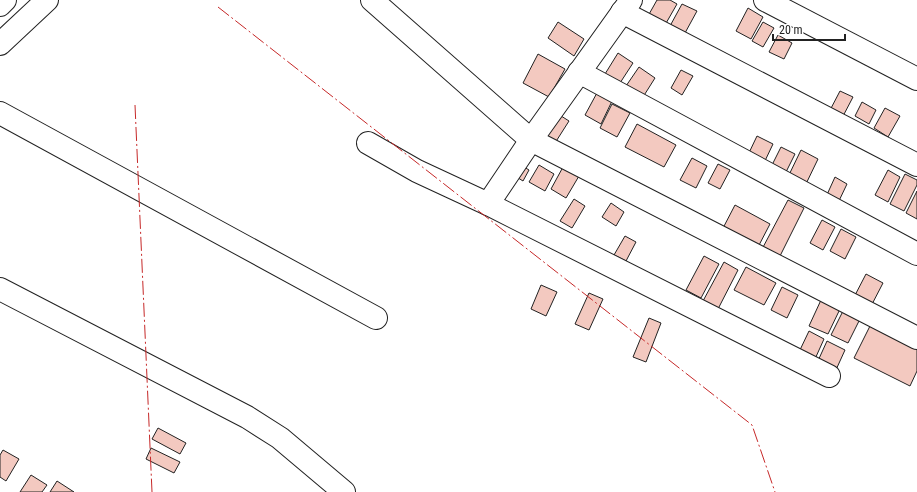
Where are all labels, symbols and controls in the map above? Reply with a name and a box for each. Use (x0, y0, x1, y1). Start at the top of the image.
scale bar (773, 16, 845, 42)
text: 20 m (779, 23, 803, 37)

